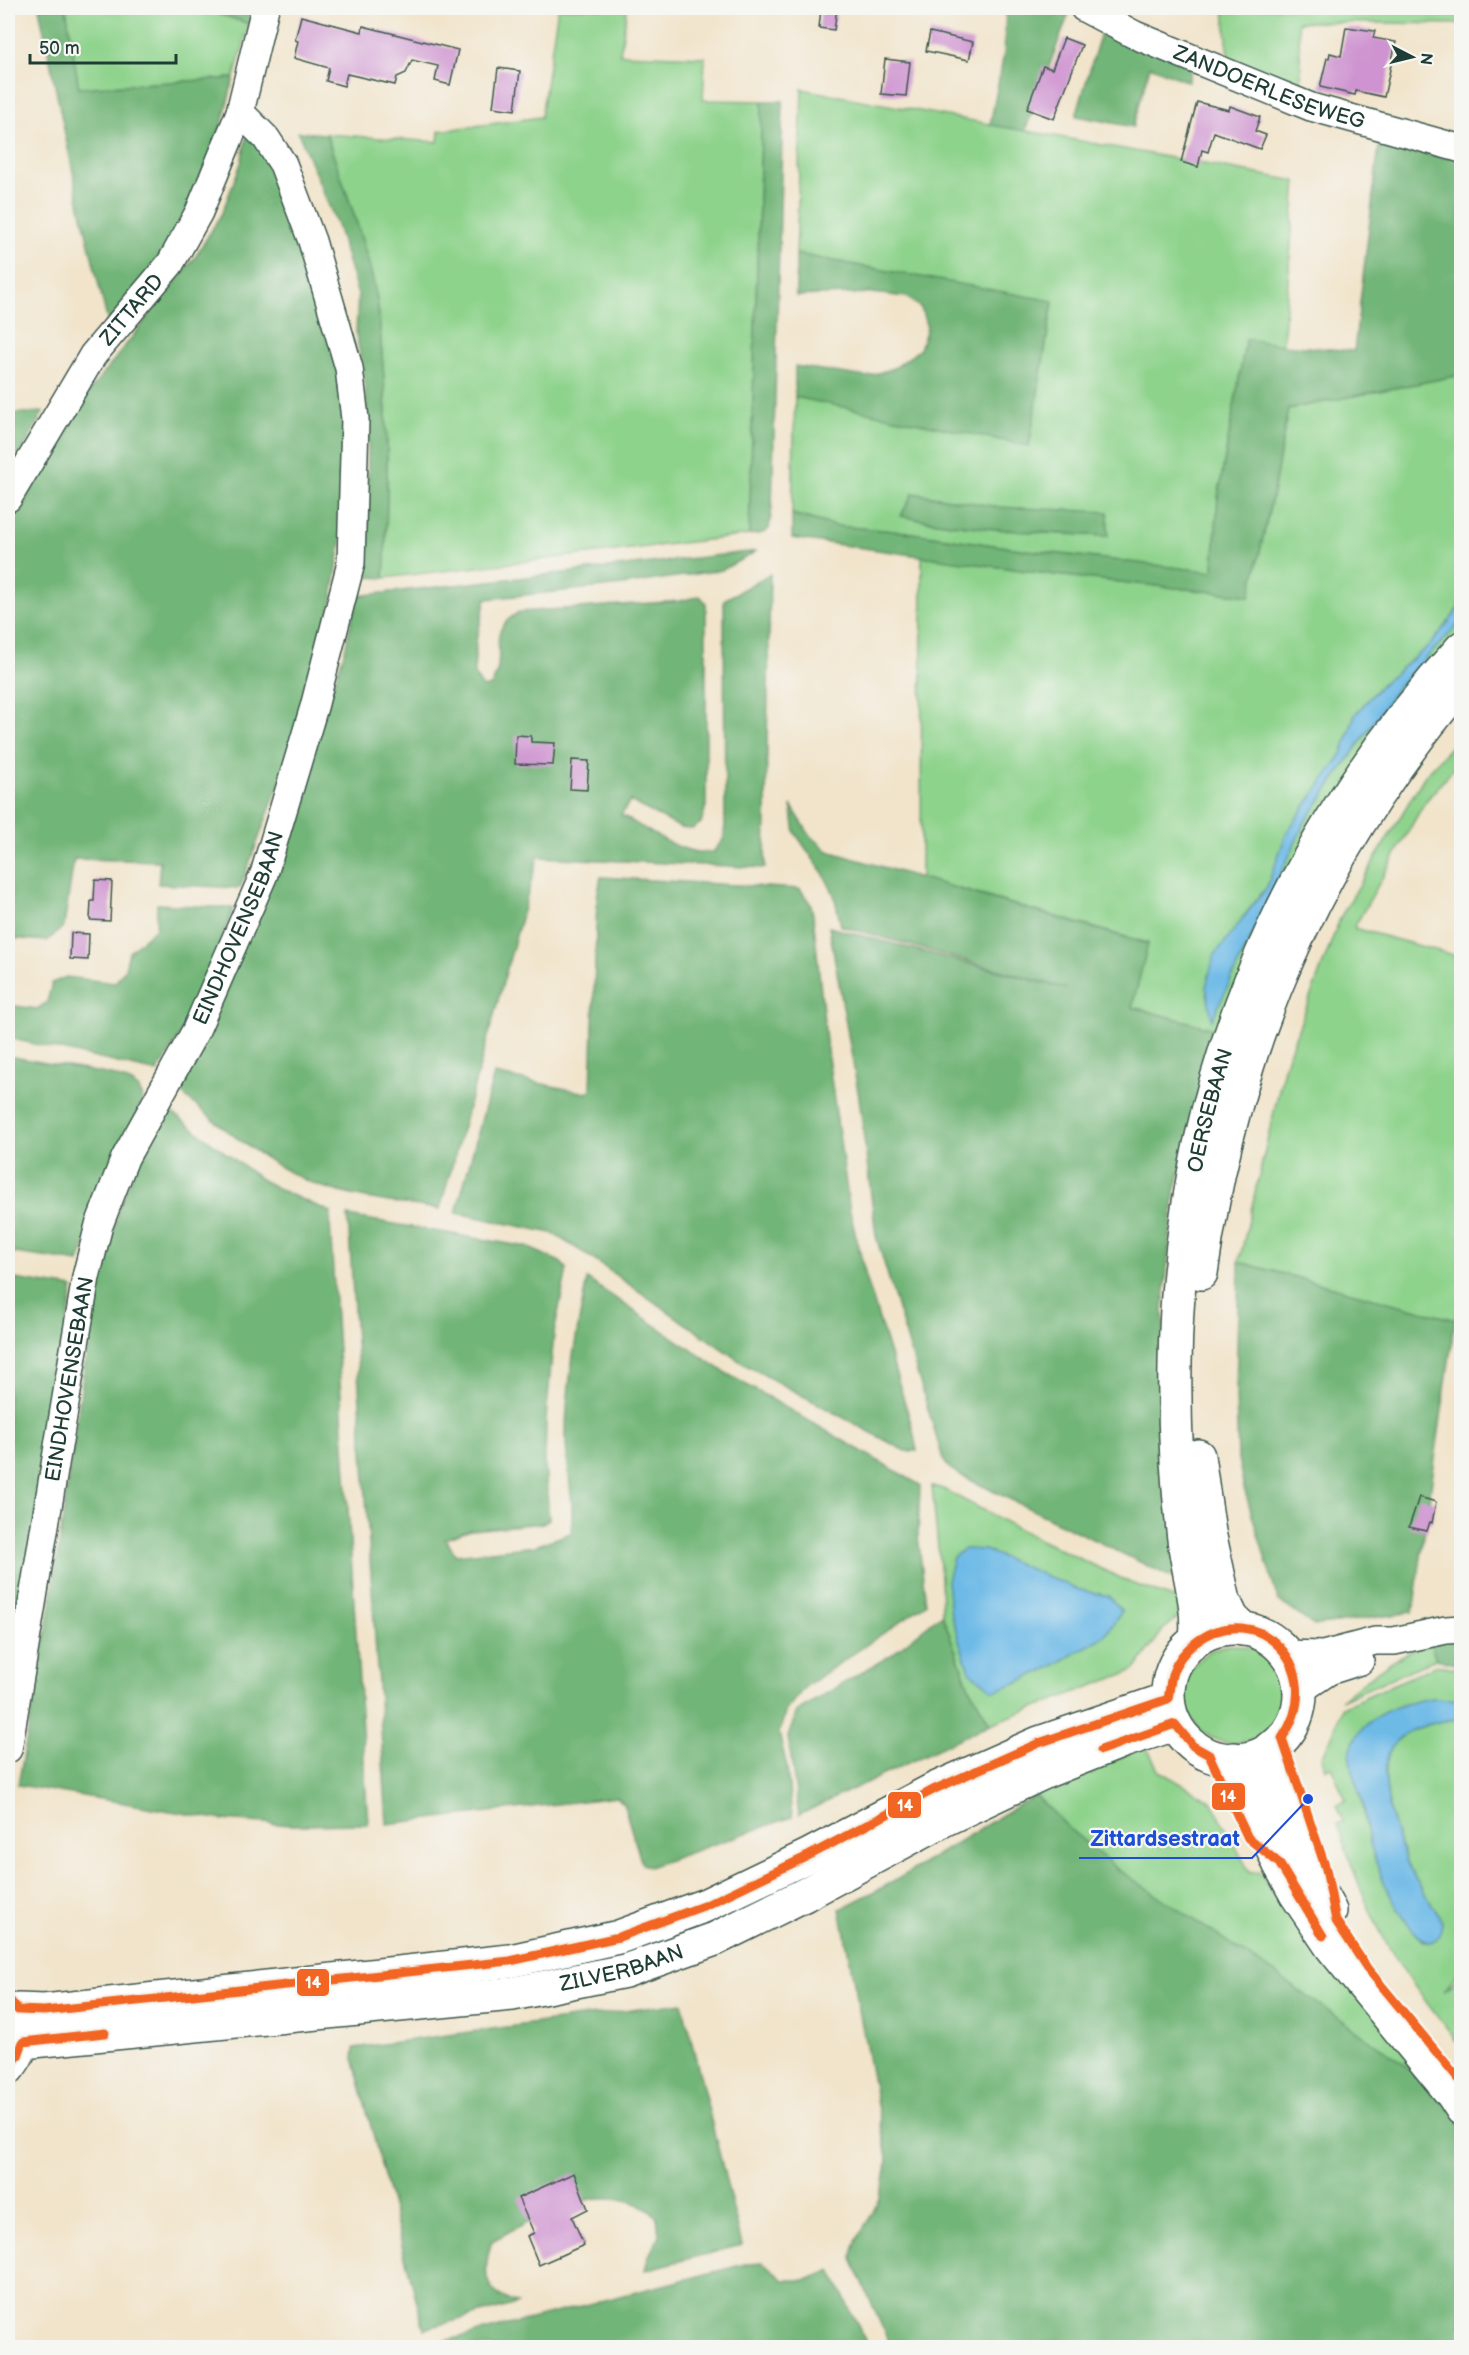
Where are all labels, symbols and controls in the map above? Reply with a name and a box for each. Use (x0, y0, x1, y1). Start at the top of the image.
scale bar (30, 27, 176, 65)
north arrow (1382, 27, 1442, 87)
text: 50 m (39, 38, 80, 59)
street label: ZANDOERLESEWEG (1169, 40, 1368, 134)
text: N (1415, 52, 1436, 66)
street label: ZITTARD (94, 269, 169, 351)
street label: EINDHOVENSEBAAN (188, 828, 289, 1029)
street label: OERSEBAAN (1183, 1045, 1238, 1175)
street label: EINDHOVENSEBAAN (40, 1275, 99, 1483)
line badge: 14 (1211, 1782, 1246, 1811)
text: 14 (1220, 1788, 1237, 1807)
line badge: 14 (887, 1791, 922, 1819)
text: 14 (897, 1797, 914, 1816)
callout: Zittardsestraat (1079, 1818, 1252, 1858)
text: Zittardsestraat (1090, 1826, 1240, 1853)
street label: ZILVERBAAN (557, 1939, 687, 1997)
line badge: 14 (296, 1968, 330, 1997)
text: 14 (305, 1974, 322, 1993)

